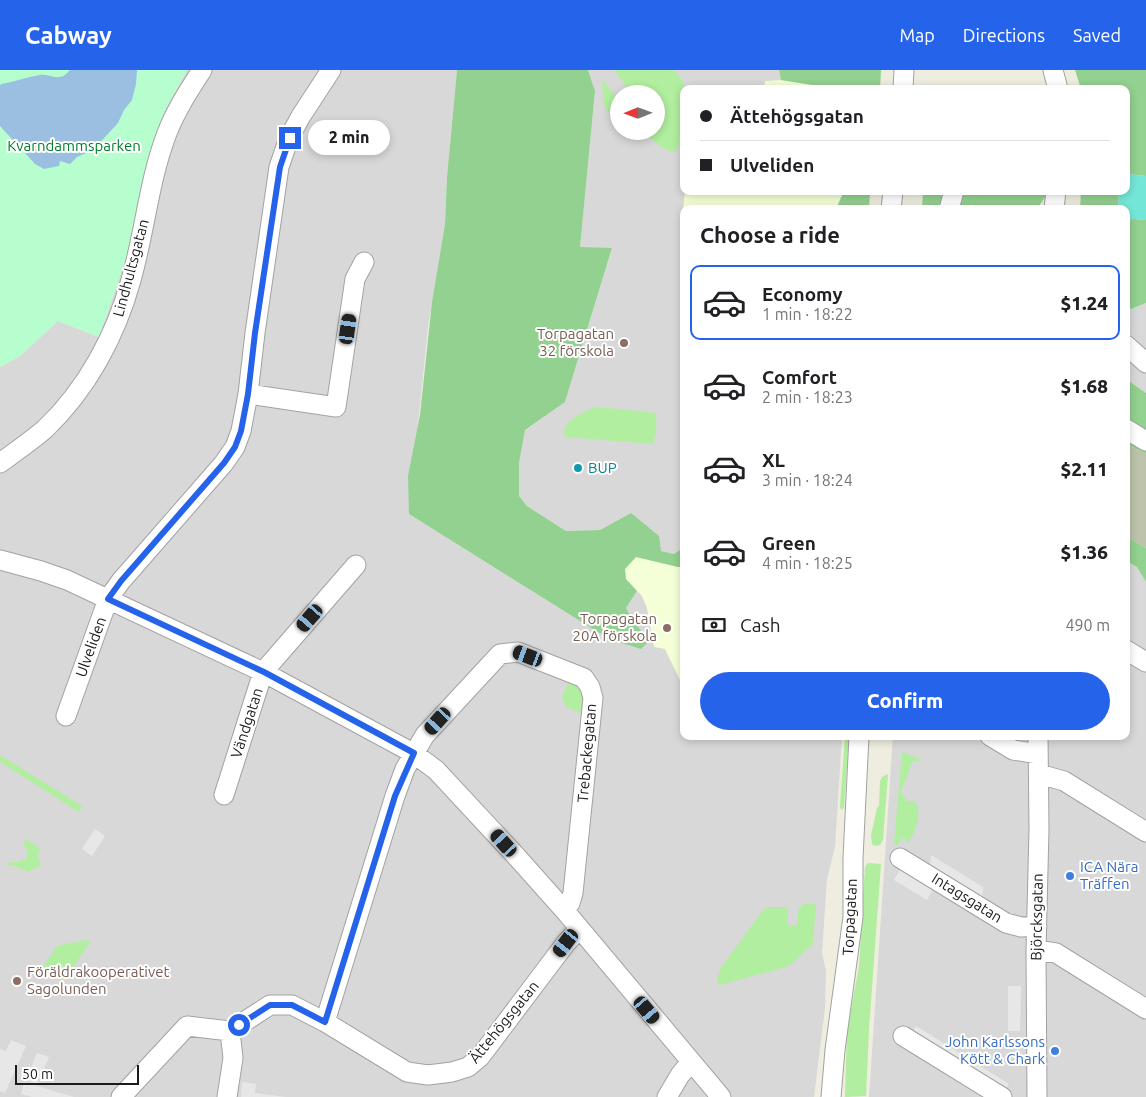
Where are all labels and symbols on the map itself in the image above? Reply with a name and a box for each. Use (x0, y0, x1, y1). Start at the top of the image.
north arrow (610, 85, 665, 140)
callout: 2 min (308, 120, 390, 156)
route end (279, 127, 301, 149)
park label: Kvarndammsparken (7, 137, 141, 154)
street label: Lindhultsgatan (109, 217, 152, 319)
car (338, 313, 357, 345)
place label: Torpagatan 32 förskola (537, 325, 614, 359)
marker: Torpagatan 32 förskola (618, 337, 630, 349)
place label: BUP (588, 459, 617, 476)
marker: BUP (572, 462, 584, 474)
car (294, 602, 325, 634)
place label: Torpagatan 20A förskola (573, 610, 657, 644)
street label: Ulveliden (72, 614, 109, 679)
marker: Torpagatan 20A förskola (661, 622, 673, 634)
car (511, 644, 544, 668)
street label: Vändgatan (227, 686, 266, 760)
street label: Trebackegatan (574, 703, 599, 803)
car (422, 705, 453, 737)
car (488, 827, 519, 859)
place label: ICA Nära Träffen (1080, 858, 1138, 892)
street label: Intagsgatan (929, 869, 1006, 926)
marker: ICA Nära Träffen (1064, 870, 1076, 882)
street label: Björcksgatan (1027, 873, 1046, 961)
street label: Torpagatan (839, 878, 860, 956)
car (550, 927, 581, 959)
place label: Föräldrakooperativet Sagolunden (27, 963, 169, 997)
marker: Föräldrakooperativet Sagolunden (11, 975, 23, 987)
street label: Ättehögsgatan (465, 977, 542, 1066)
car (631, 994, 662, 1026)
route start (228, 1014, 250, 1036)
place label: John Karlssons Kött & Chark (945, 1033, 1045, 1067)
marker: John Karlssons Kött & Chark (1049, 1045, 1061, 1057)
scale bar (15, 1062, 139, 1085)

